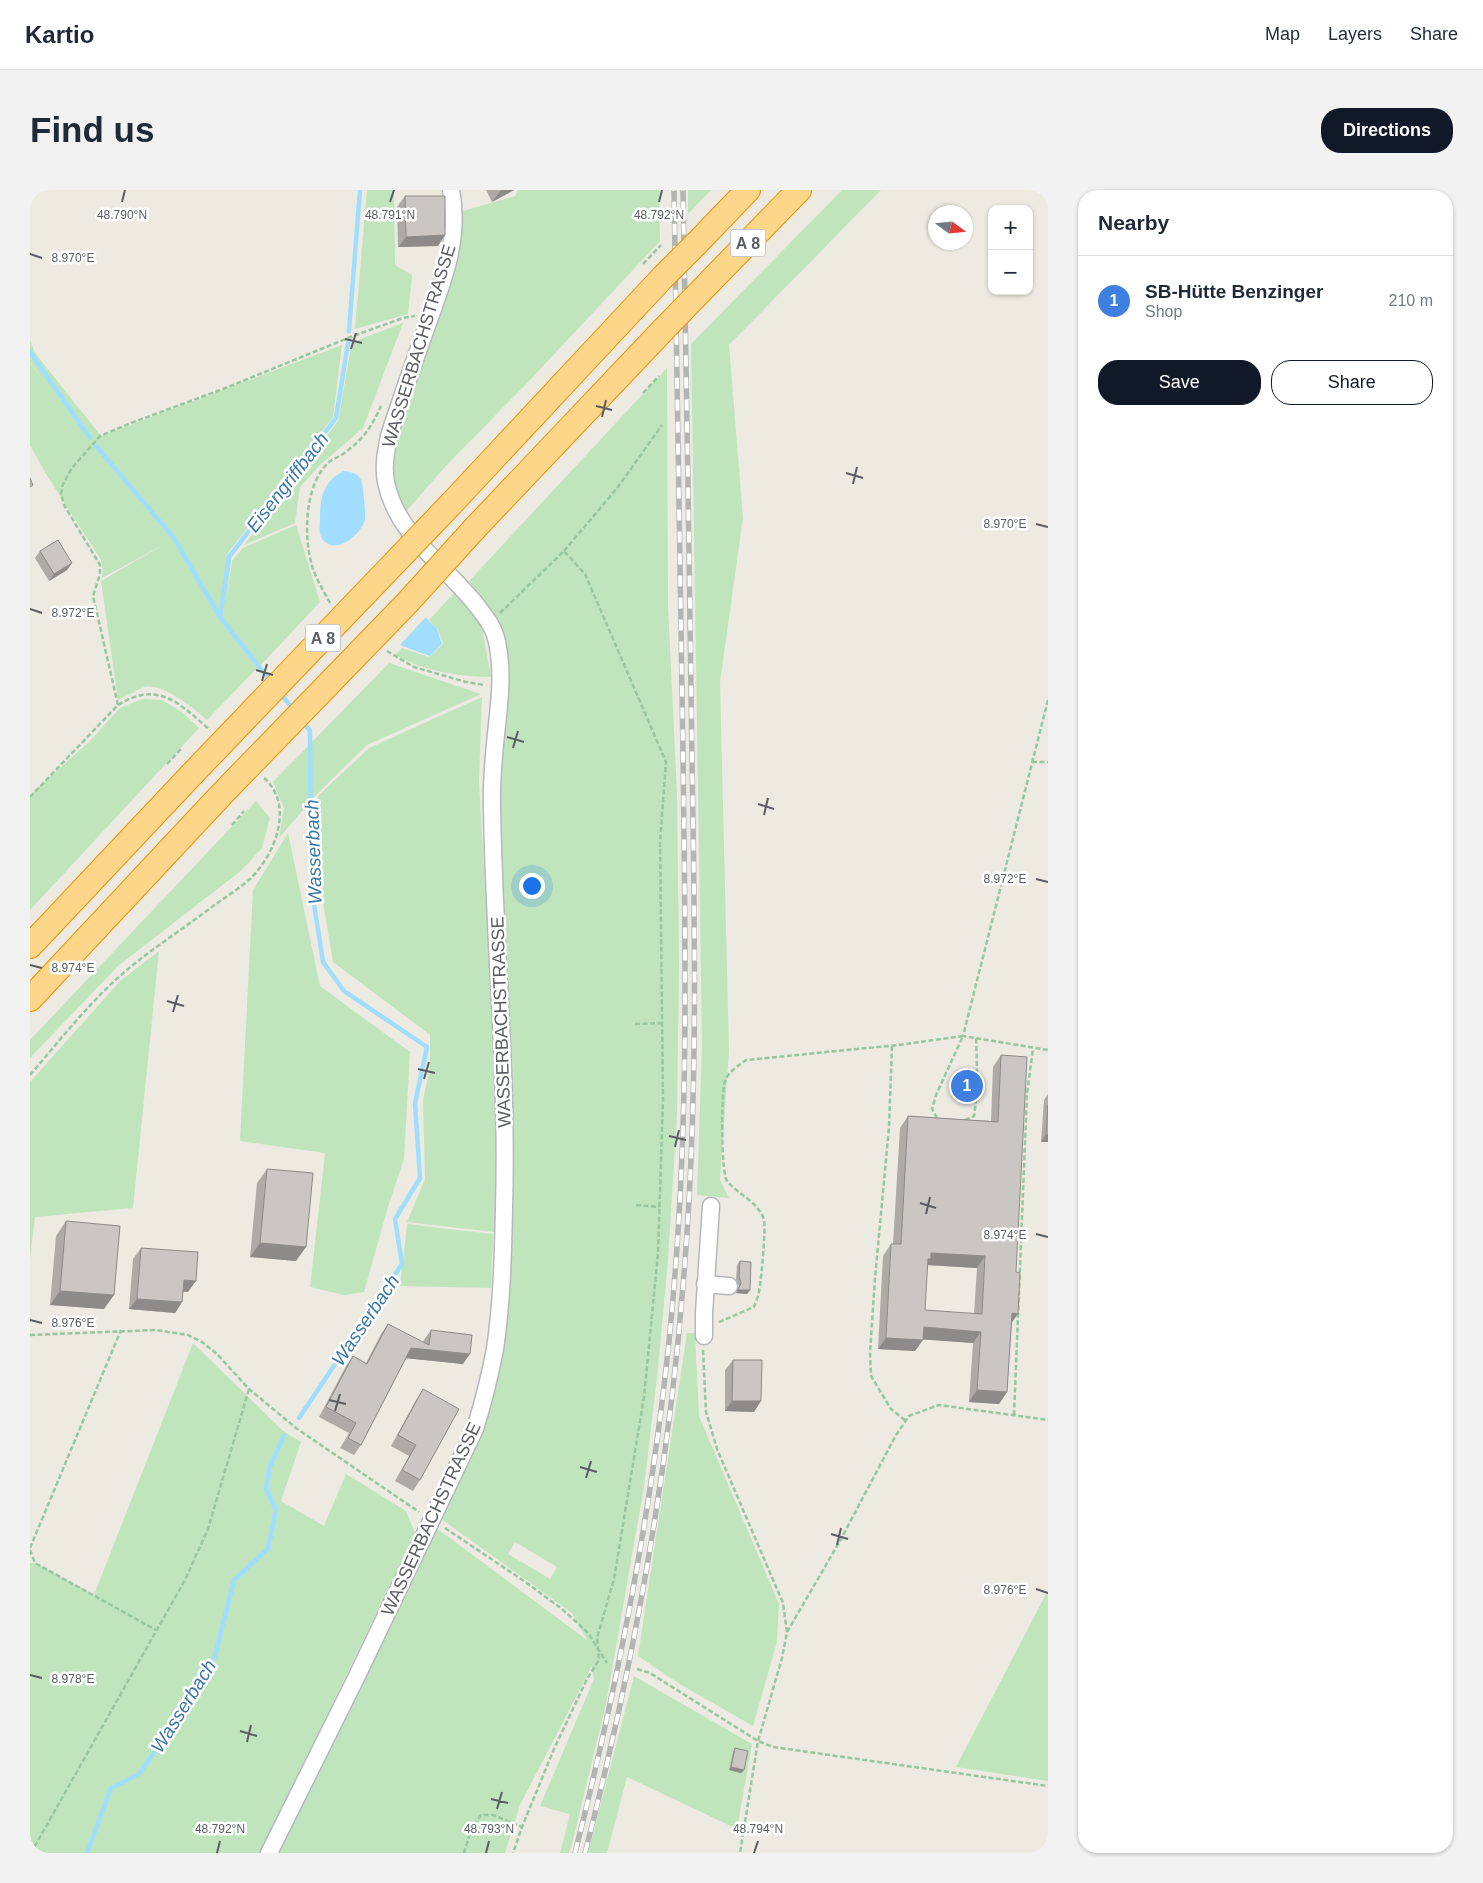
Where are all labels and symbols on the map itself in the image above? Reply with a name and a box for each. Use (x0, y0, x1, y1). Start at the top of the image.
north arrow (928, 205, 973, 250)
text: 48.790°N (97, 208, 147, 222)
text: 48.791°N (365, 208, 415, 222)
text: 48.792°N (634, 208, 684, 222)
road number: A 8 (730, 230, 766, 256)
street label: WASSERBACHSTRASSE (379, 242, 459, 450)
text: 8.970°E (52, 251, 94, 265)
water label: Eisengriffbach (242, 428, 333, 536)
text: 8.970°E (984, 517, 1026, 531)
text: 8.972°E (52, 606, 94, 620)
road number: A 8 (306, 624, 340, 652)
water label: Wasserbach (301, 799, 326, 905)
text: 8.972°E (984, 872, 1026, 886)
your location (519, 873, 545, 899)
street label: WASSERBACHSTRASSE (487, 916, 515, 1128)
text: 8.974°E (52, 961, 94, 975)
pin: 1 (951, 1067, 983, 1105)
text: 8.974°E (984, 1228, 1026, 1242)
water label: Wasserbach (327, 1271, 404, 1370)
text: 8.976°E (52, 1316, 94, 1330)
street label: WASSERBACHSTRASSE (377, 1419, 485, 1619)
text: 8.976°E (984, 1583, 1026, 1597)
water label: Wasserbach (147, 1656, 220, 1756)
text: 8.978°E (52, 1672, 94, 1686)
text: 48.792°N (195, 1822, 245, 1836)
text: 48.793°N (464, 1822, 514, 1836)
text: 48.794°N (733, 1822, 783, 1836)

